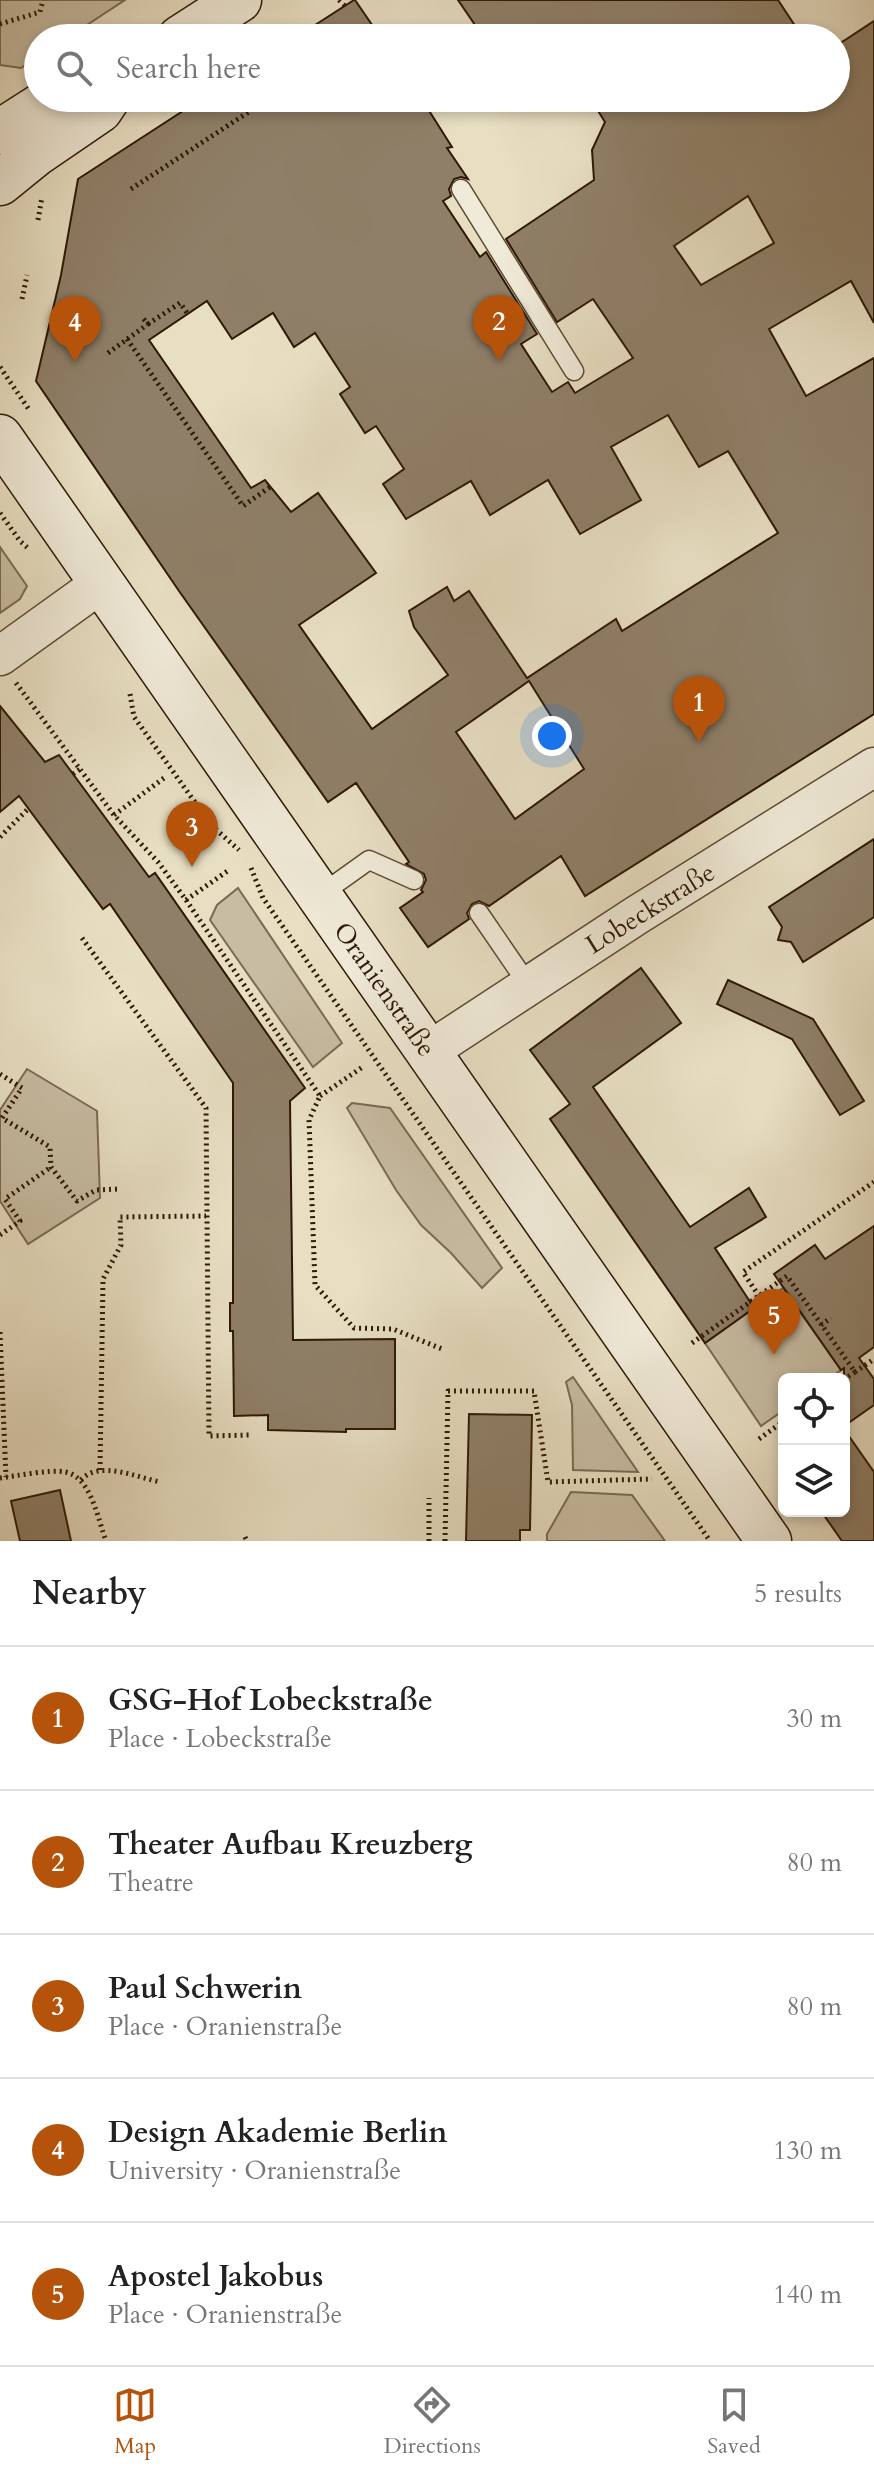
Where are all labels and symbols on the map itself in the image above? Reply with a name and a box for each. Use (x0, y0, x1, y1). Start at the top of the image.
pin: 2 (473, 295, 525, 361)
pin: 4 (49, 296, 101, 362)
pin: 1 (673, 676, 725, 742)
your location (532, 716, 572, 756)
pin: 3 (166, 801, 218, 867)
street label: Lobeckstraße (579, 855, 722, 962)
street label: Oranienstraße (325, 915, 444, 1064)
pin: 5 (748, 1289, 800, 1355)

